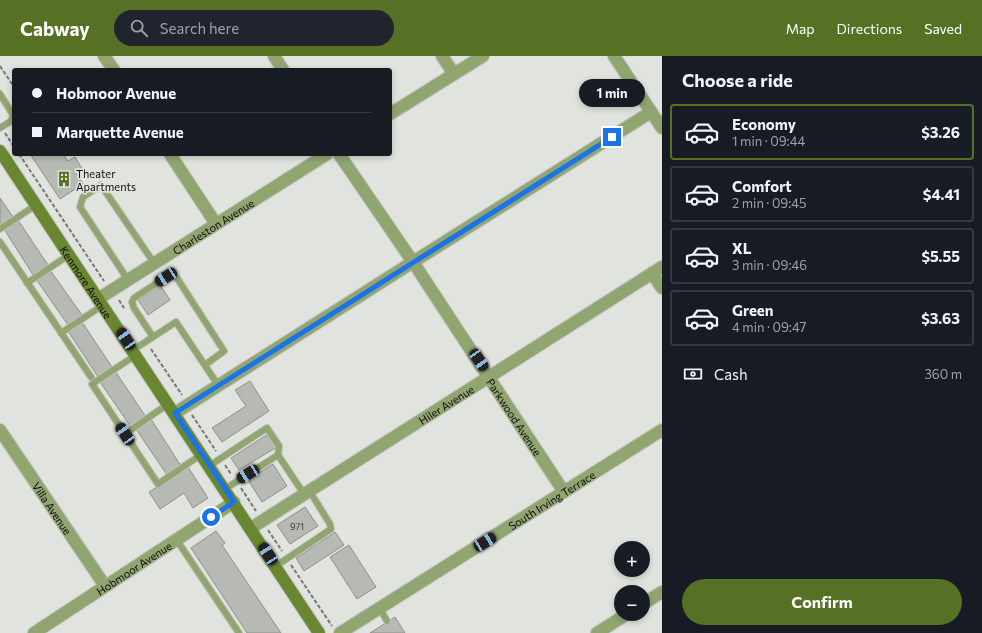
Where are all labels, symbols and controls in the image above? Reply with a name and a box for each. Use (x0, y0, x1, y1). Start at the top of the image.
search box (114, 10, 394, 46)
text: Cabway (20, 17, 90, 40)
icon: search (128, 17, 150, 39)
text: Search here (160, 19, 239, 37)
text: Map (786, 20, 815, 37)
text: Directions (837, 20, 902, 37)
text: Saved (924, 20, 962, 37)
text: Choose a ride (682, 69, 793, 91)
callout: 1 min (579, 79, 645, 107)
text: Hobmoor Avenue (56, 84, 176, 102)
text: 1 min (597, 85, 627, 101)
icon: car (684, 114, 720, 150)
text: Economy (732, 115, 796, 133)
text: Marquette Avenue (56, 123, 184, 141)
text: $3.26 (921, 123, 960, 141)
route end (603, 128, 621, 146)
text: 1 min · 09:44 (732, 133, 805, 149)
place label: Theater Apartments (76, 167, 136, 193)
building icon: Theater Apartments (55, 170, 73, 188)
icon: car (684, 176, 720, 212)
text: Comfort (732, 177, 792, 195)
text: $4.41 (923, 185, 960, 203)
text: 2 min · 09:45 (732, 195, 807, 211)
street label: Charleston Avenue (170, 196, 256, 257)
icon: car (684, 238, 720, 274)
text: XL (732, 239, 751, 257)
street label: Kenmore Avenue (58, 243, 115, 321)
text: $5.55 (921, 247, 960, 265)
text: 3 min · 09:46 (732, 257, 807, 273)
car (153, 265, 179, 289)
icon: car (684, 300, 720, 336)
text: Green (732, 301, 773, 319)
text: $3.63 (921, 309, 960, 327)
text: 4 min · 09:47 (732, 319, 806, 335)
car (114, 326, 138, 352)
car (467, 347, 491, 373)
icon: cash (682, 363, 704, 385)
text: Cash (714, 365, 748, 383)
text: 360 m (924, 366, 962, 382)
street label: Parkwood Avenue (484, 376, 545, 458)
street label: Hiler Avenue (416, 382, 476, 427)
car (113, 421, 137, 447)
car (235, 463, 261, 485)
street label: South Irving Terrace (506, 467, 598, 532)
street label: Villa Avenue (30, 479, 75, 537)
route start (202, 508, 220, 526)
house number: 971 (290, 521, 304, 532)
car (472, 531, 498, 553)
street label: Hobmoor Avenue (93, 538, 174, 597)
car (256, 541, 280, 567)
map controls (614, 541, 650, 621)
button: + (614, 541, 650, 577)
button: Confirm (682, 579, 962, 625)
button: − (614, 585, 650, 621)

